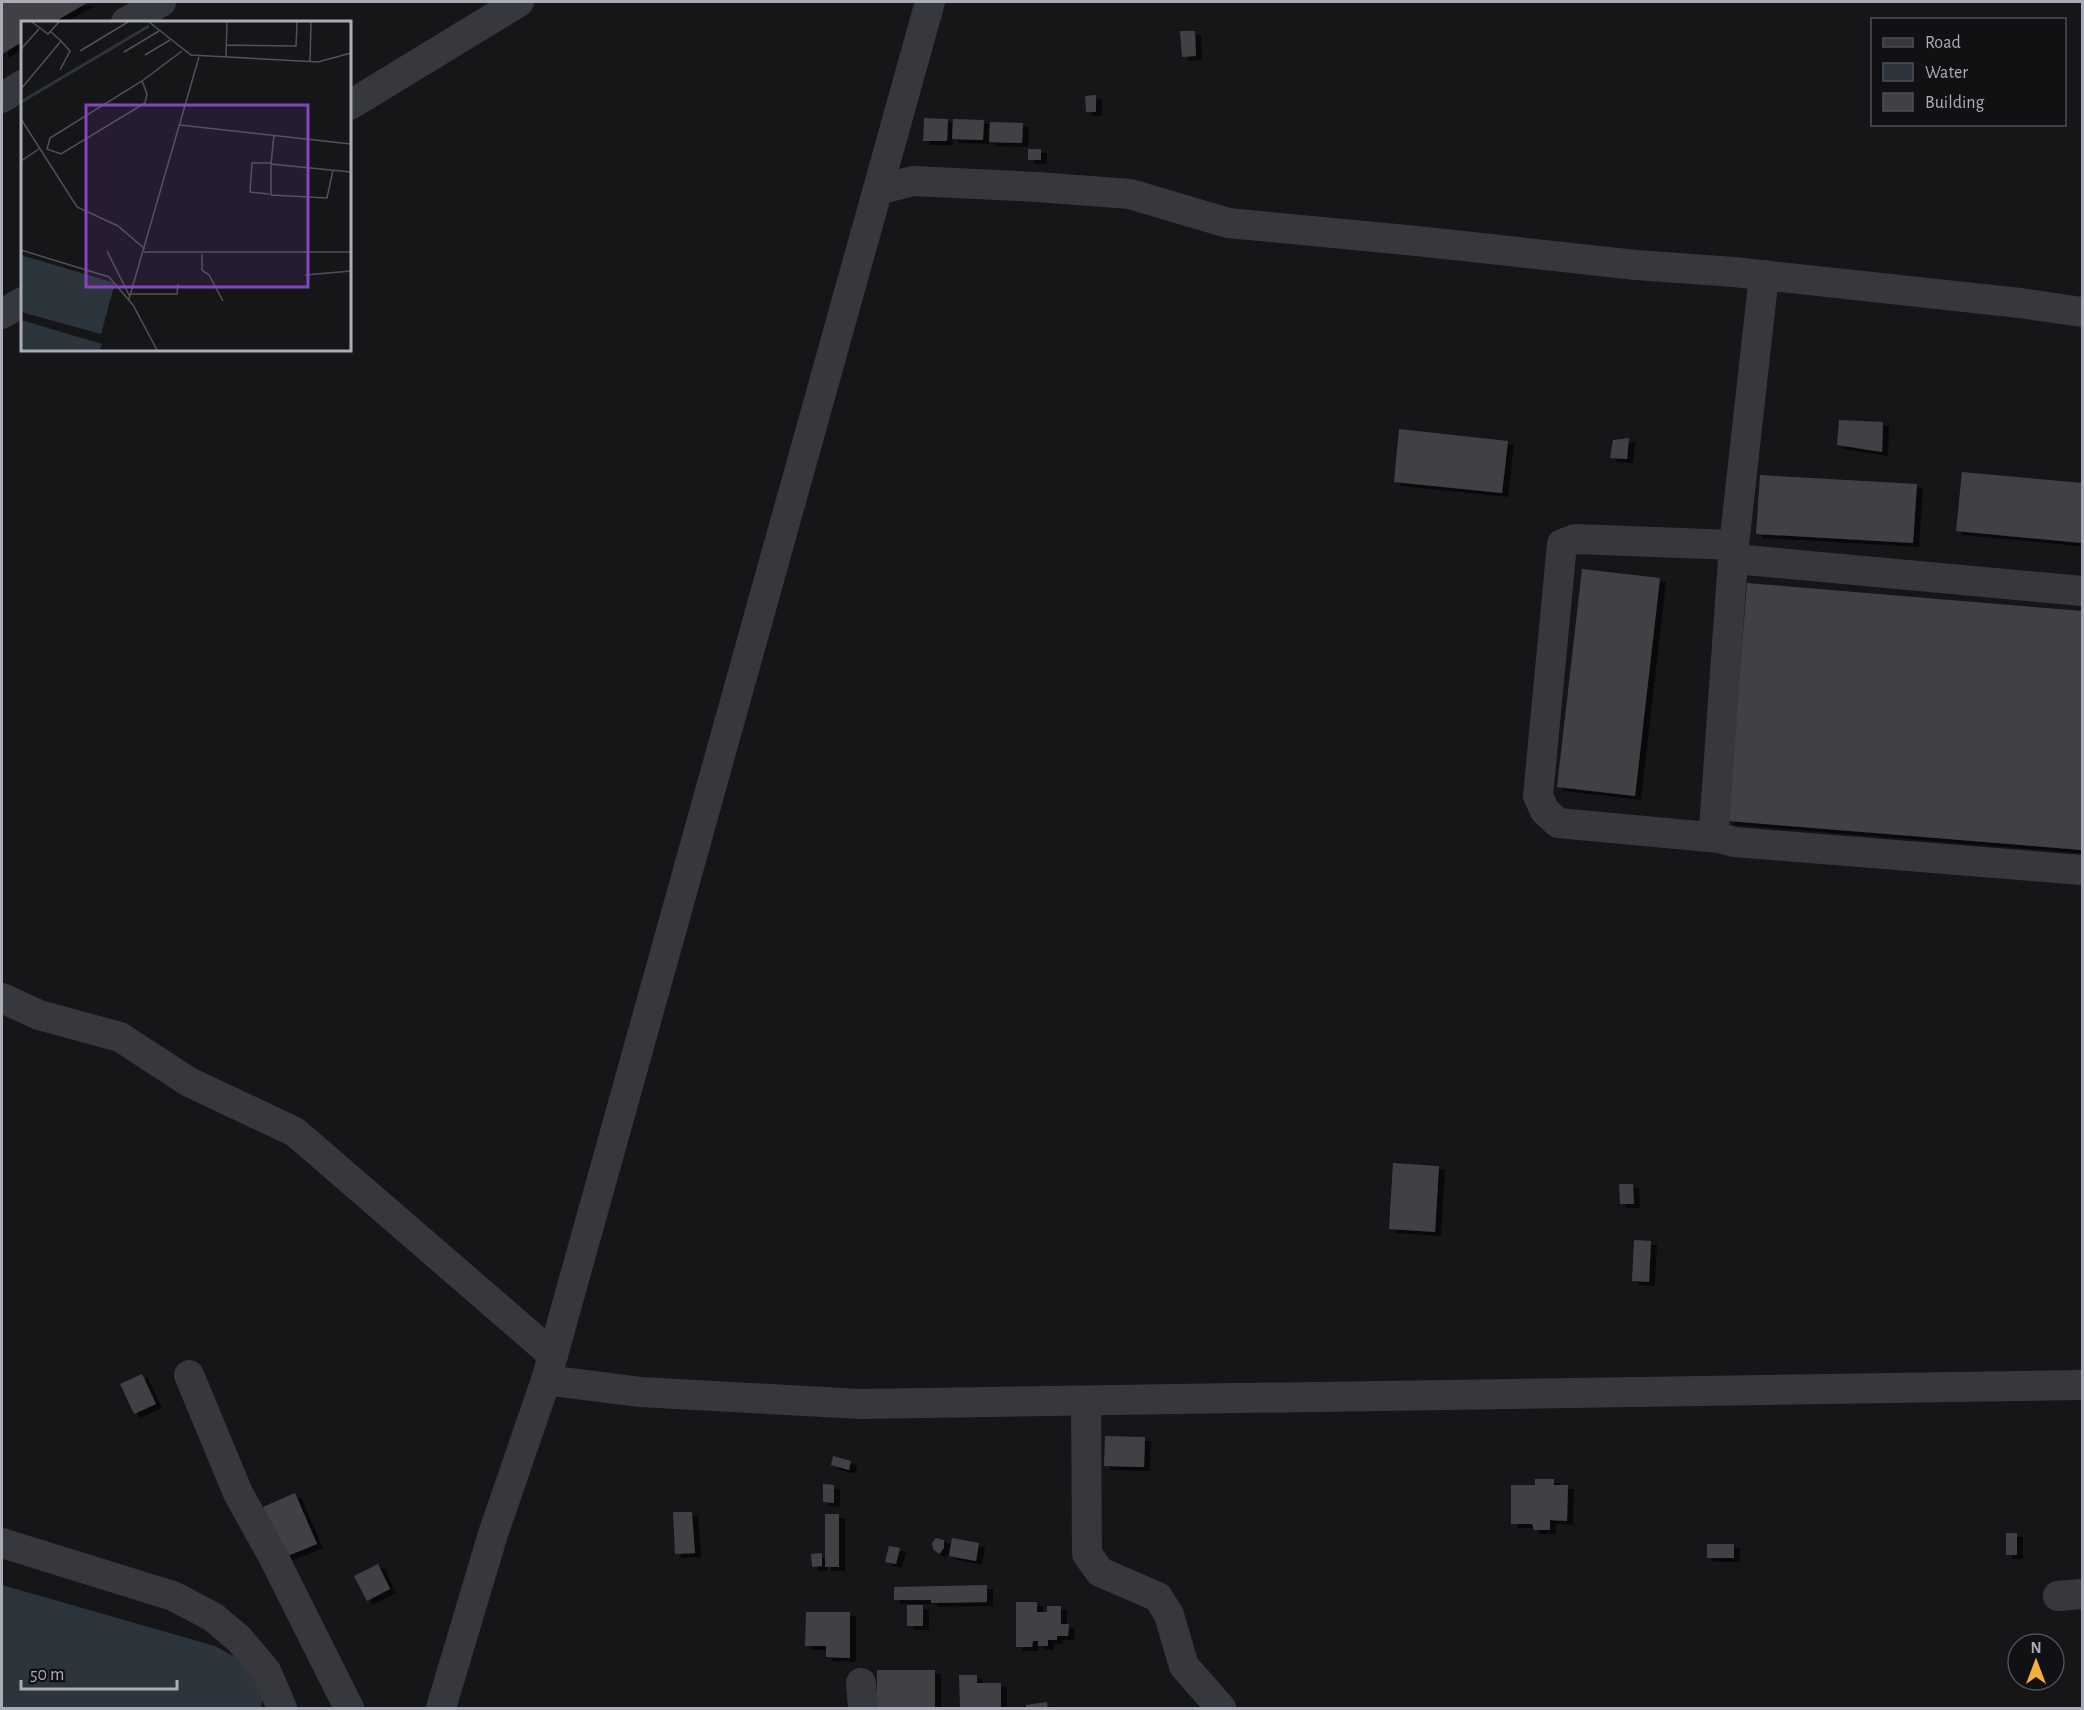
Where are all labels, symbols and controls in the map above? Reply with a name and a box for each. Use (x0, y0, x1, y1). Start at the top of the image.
legend (1871, 18, 2066, 126)
inset map (21, 21, 351, 351)
text: Road (1925, 34, 1961, 52)
text: Water (1925, 64, 1968, 82)
text: Building (1925, 94, 1985, 112)
north arrow (2006, 1632, 2066, 1692)
text: N (2030, 1640, 2042, 1656)
scale bar (21, 1653, 177, 1691)
text: 50 m (30, 1666, 64, 1684)

